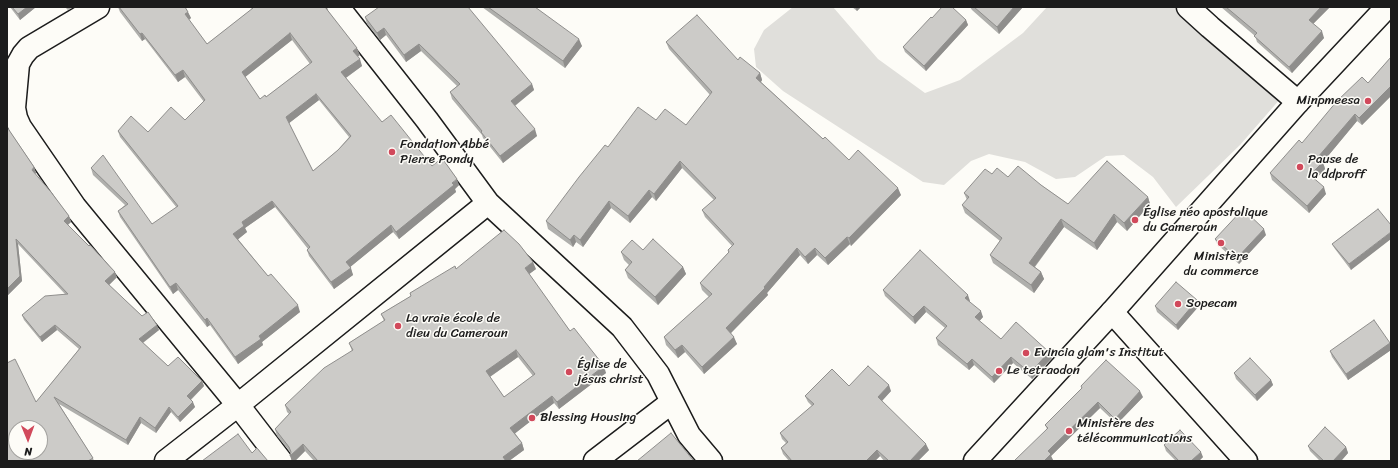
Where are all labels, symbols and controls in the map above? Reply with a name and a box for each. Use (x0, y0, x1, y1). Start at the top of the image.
place label: Minpmeesa (1296, 93, 1360, 109)
marker: Minpmeesa (1363, 96, 1373, 106)
place label: Fondation Abbé Pierre Pondy (400, 137, 489, 168)
marker: Fondation Abbé Pierre Pondy (387, 147, 397, 157)
place label: Pause de la ddproff (1308, 152, 1366, 183)
marker: Pause de la ddproff (1295, 162, 1305, 172)
place label: Église néo apostolique du Cameroun (1143, 205, 1268, 236)
marker: Église néo apostolique du Cameroun (1130, 215, 1140, 225)
marker: Ministère du commerce (1216, 238, 1226, 248)
place label: Ministère du commerce (1183, 249, 1259, 280)
place label: Sopecam (1186, 296, 1237, 312)
marker: Sopecam (1173, 299, 1183, 309)
place label: La vraie école de dieu du Cameroun (406, 311, 508, 342)
marker: La vraie école de dieu du Cameroun (393, 321, 403, 331)
place label: Evincia glam's Institut (1034, 345, 1164, 361)
marker: Evincia glam's Institut (1021, 348, 1031, 358)
place label: Église de jésus christ (577, 357, 643, 388)
place label: Le tetraodon (1007, 363, 1080, 379)
marker: Le tetraodon (994, 366, 1004, 376)
marker: Église de jésus christ (564, 367, 574, 377)
place label: Blessing Housing (540, 410, 636, 426)
marker: Blessing Housing (527, 413, 537, 423)
place label: Ministère des télécommunications (1077, 416, 1192, 447)
north arrow (8, 420, 48, 460)
marker: Ministère des télécommunications (1064, 426, 1074, 436)
text: N (24, 442, 32, 461)

